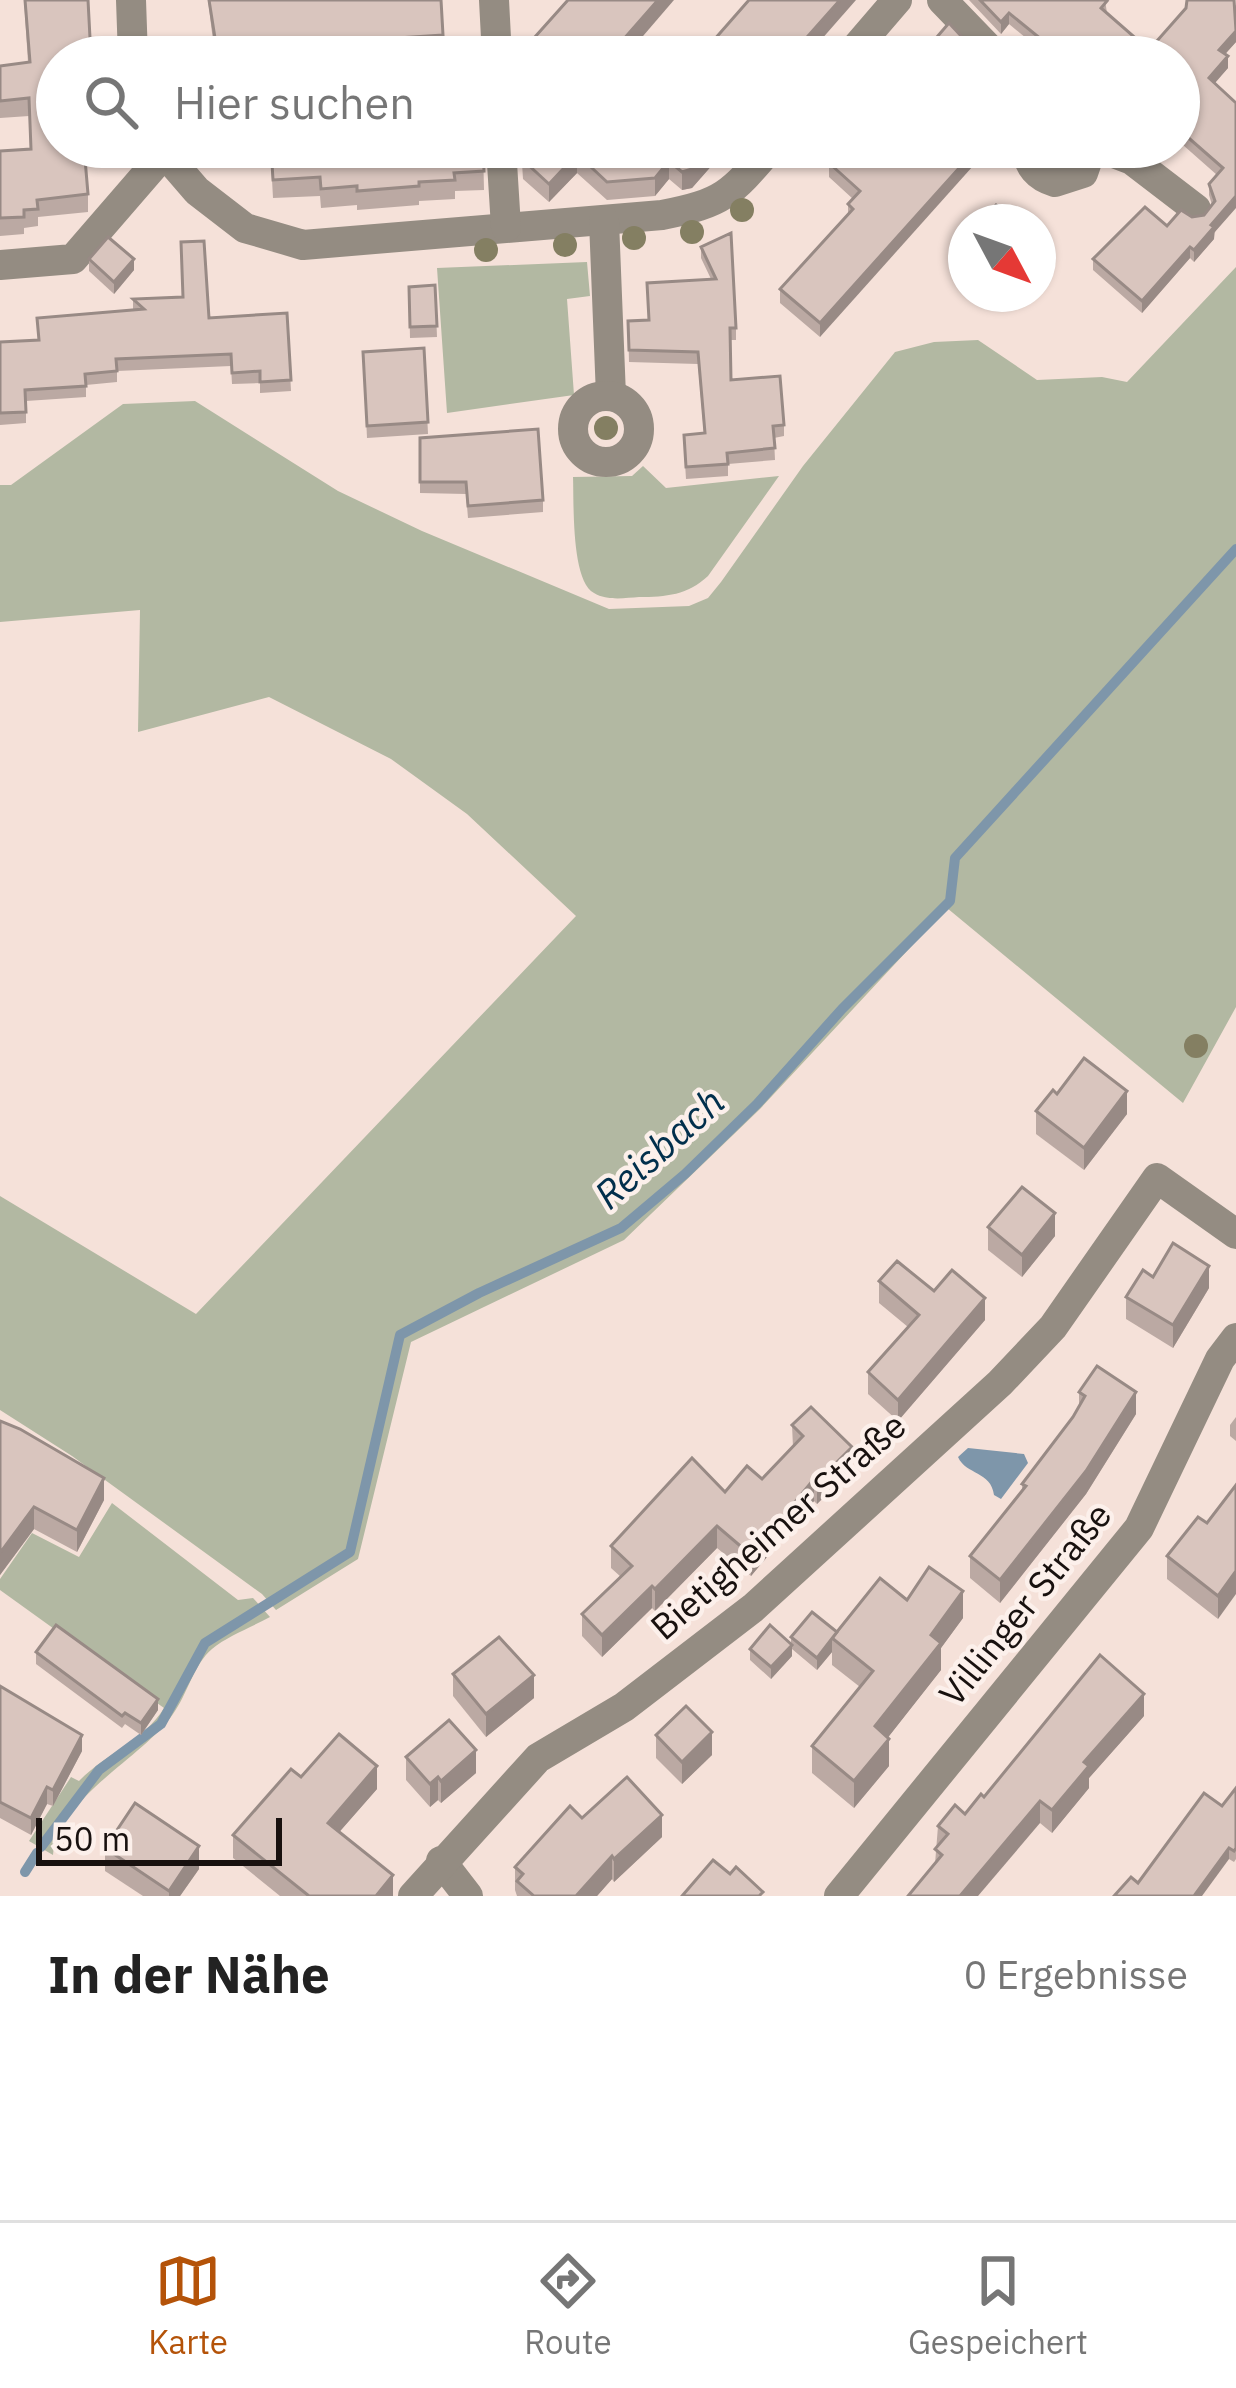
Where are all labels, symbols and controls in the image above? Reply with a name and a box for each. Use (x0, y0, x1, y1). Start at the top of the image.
search box (36, 36, 1200, 168)
icon: search (78, 69, 144, 135)
text: Hier suchen (174, 73, 415, 131)
north arrow (948, 204, 1056, 312)
water label: Reisbach (583, 1076, 734, 1219)
street label: Bietigheimer Straße (640, 1402, 915, 1650)
street label: Villinger Straße (928, 1492, 1121, 1715)
scale bar (36, 1812, 282, 1865)
text: 50 m (54, 1817, 130, 1860)
text: In der Nähe (48, 1941, 330, 2007)
text: 0 Ergebnisse (964, 1949, 1188, 2000)
tab: Karte (148, 2248, 228, 2363)
tab: Route (524, 2248, 612, 2363)
tab: Gespeichert (908, 2248, 1088, 2363)

